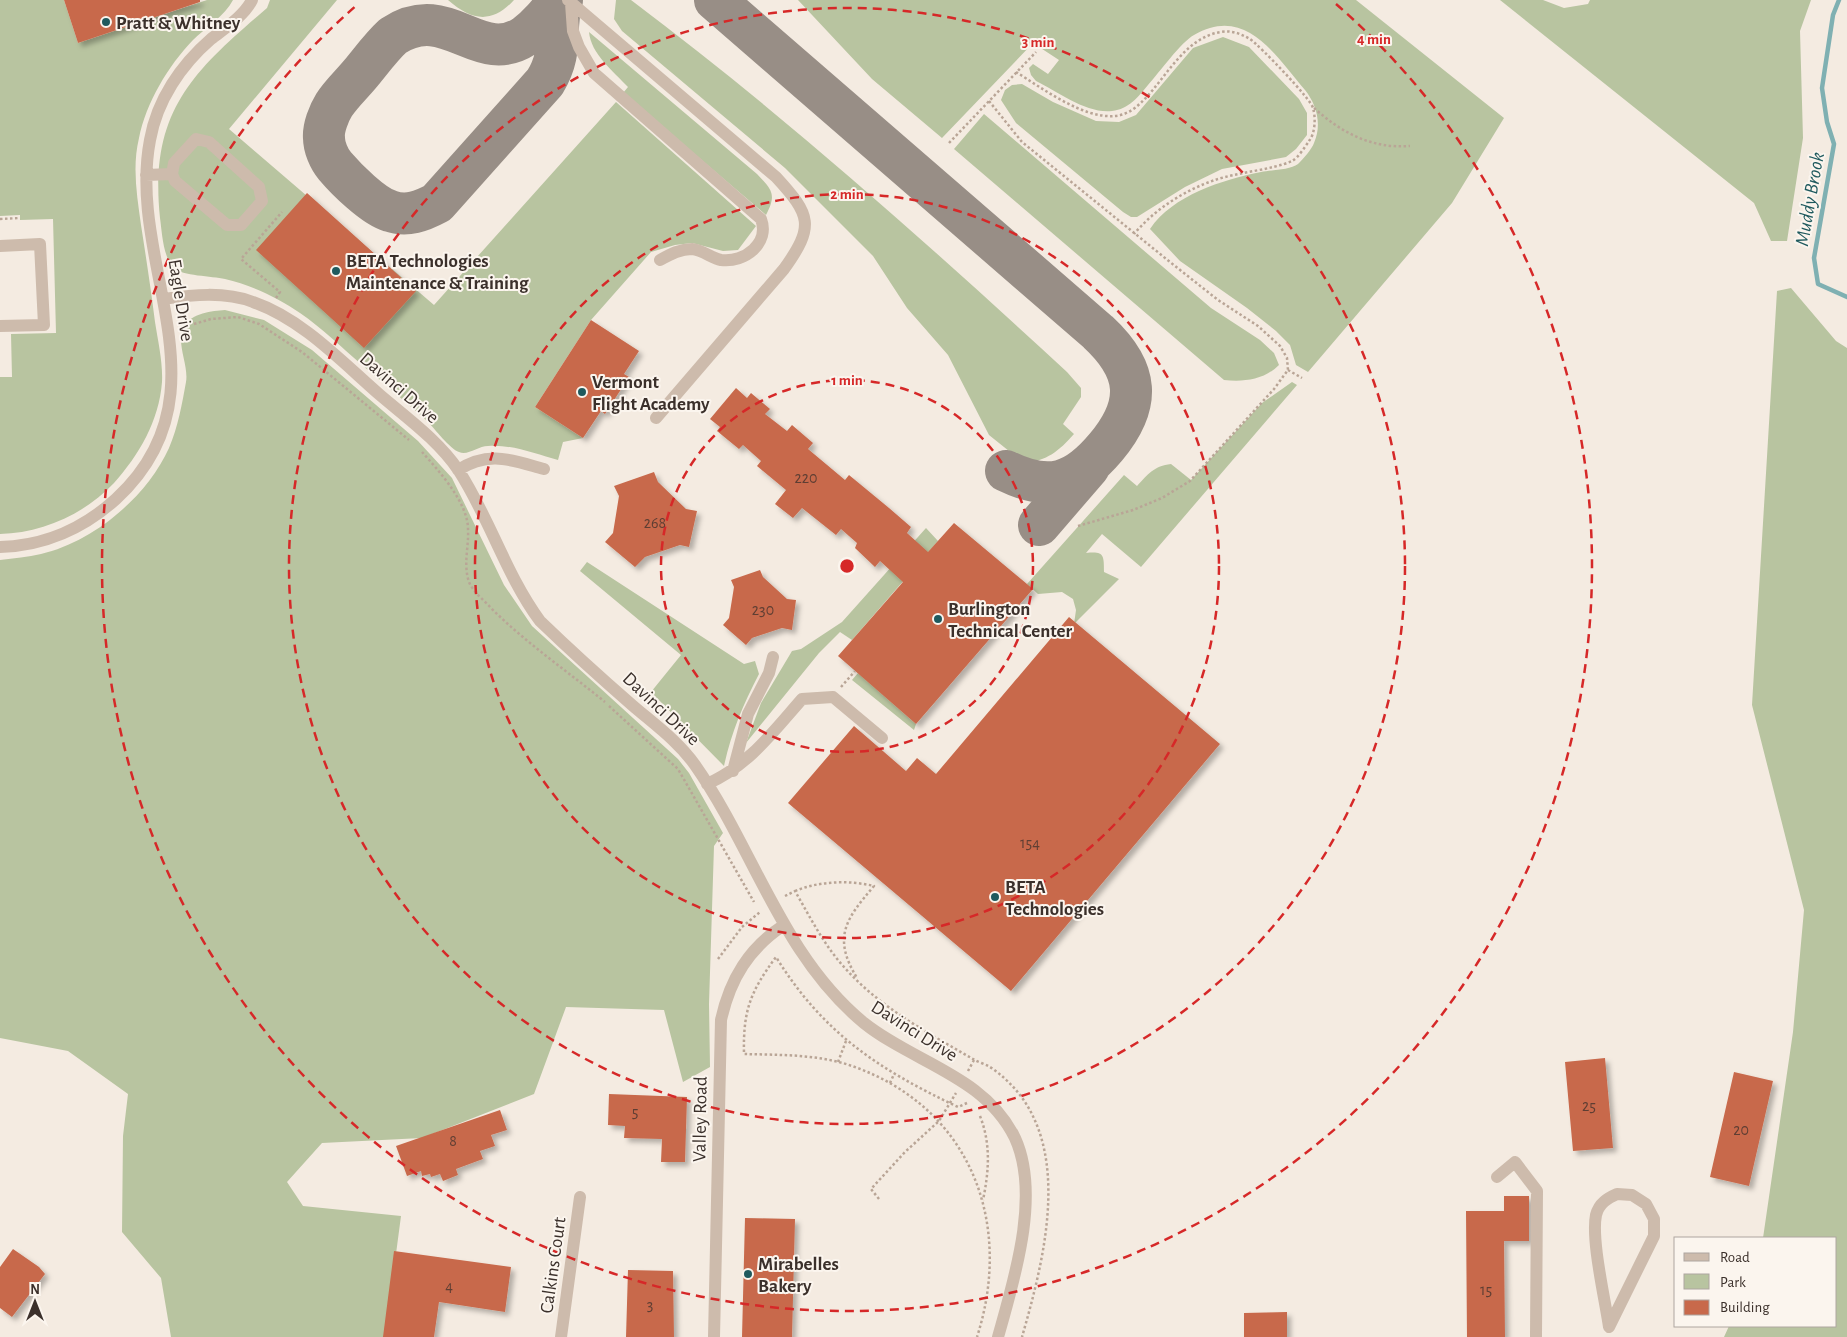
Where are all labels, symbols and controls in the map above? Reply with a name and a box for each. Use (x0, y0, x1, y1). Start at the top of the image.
place label: Pratt & Whitney (116, 14, 241, 33)
marker: Pratt & Whitney (100, 16, 112, 28)
text: 4 min (1357, 32, 1391, 47)
text: 3 min (1022, 35, 1054, 50)
water label: Muddy Brook (1792, 151, 1828, 248)
text: 2 min (830, 187, 864, 202)
place label: BETA Technologies Maintenance & Training (346, 252, 529, 293)
street label: Eagle Drive (165, 258, 196, 343)
marker: BETA Technologies Maintenance & Training (330, 265, 342, 277)
street label: Davinci Drive (356, 349, 442, 427)
place label: Vermont Flight Academy (592, 373, 710, 414)
text: 1 min (831, 373, 863, 388)
marker: Vermont Flight Academy (576, 386, 588, 398)
house number: 220 (794, 470, 818, 486)
house number: 268 (644, 515, 666, 531)
centre of rings (838, 557, 856, 575)
place label: Burlington Technical Center (948, 600, 1073, 641)
house number: 230 (752, 602, 774, 618)
marker: Burlington Technical Center (932, 613, 944, 625)
street label: Davinci Drive (619, 669, 703, 749)
house number: 154 (1020, 835, 1040, 851)
place label: BETA Technologies (1005, 878, 1104, 919)
marker: BETA Technologies (989, 891, 1001, 903)
street label: Davinci Drive (868, 997, 961, 1065)
street label: Valley Road (690, 1076, 711, 1162)
house number: 25 (1582, 1098, 1596, 1114)
house number: 5 (632, 1104, 638, 1120)
house number: 20 (1733, 1122, 1749, 1138)
house number: 8 (449, 1133, 457, 1149)
street label: Calkins Court (537, 1216, 570, 1315)
legend (1674, 1237, 1837, 1327)
text: Road (1720, 1250, 1750, 1265)
place label: Mirabelles Bakery (758, 1255, 839, 1296)
marker: Mirabelles Bakery (742, 1268, 754, 1280)
text: Park (1720, 1275, 1746, 1290)
north arrow (10, 1277, 60, 1327)
house number: 4 (445, 1278, 453, 1294)
house number: 15 (1480, 1282, 1492, 1298)
text: N (30, 1283, 40, 1297)
house number: 3 (647, 1297, 653, 1313)
text: Building (1720, 1300, 1770, 1315)

